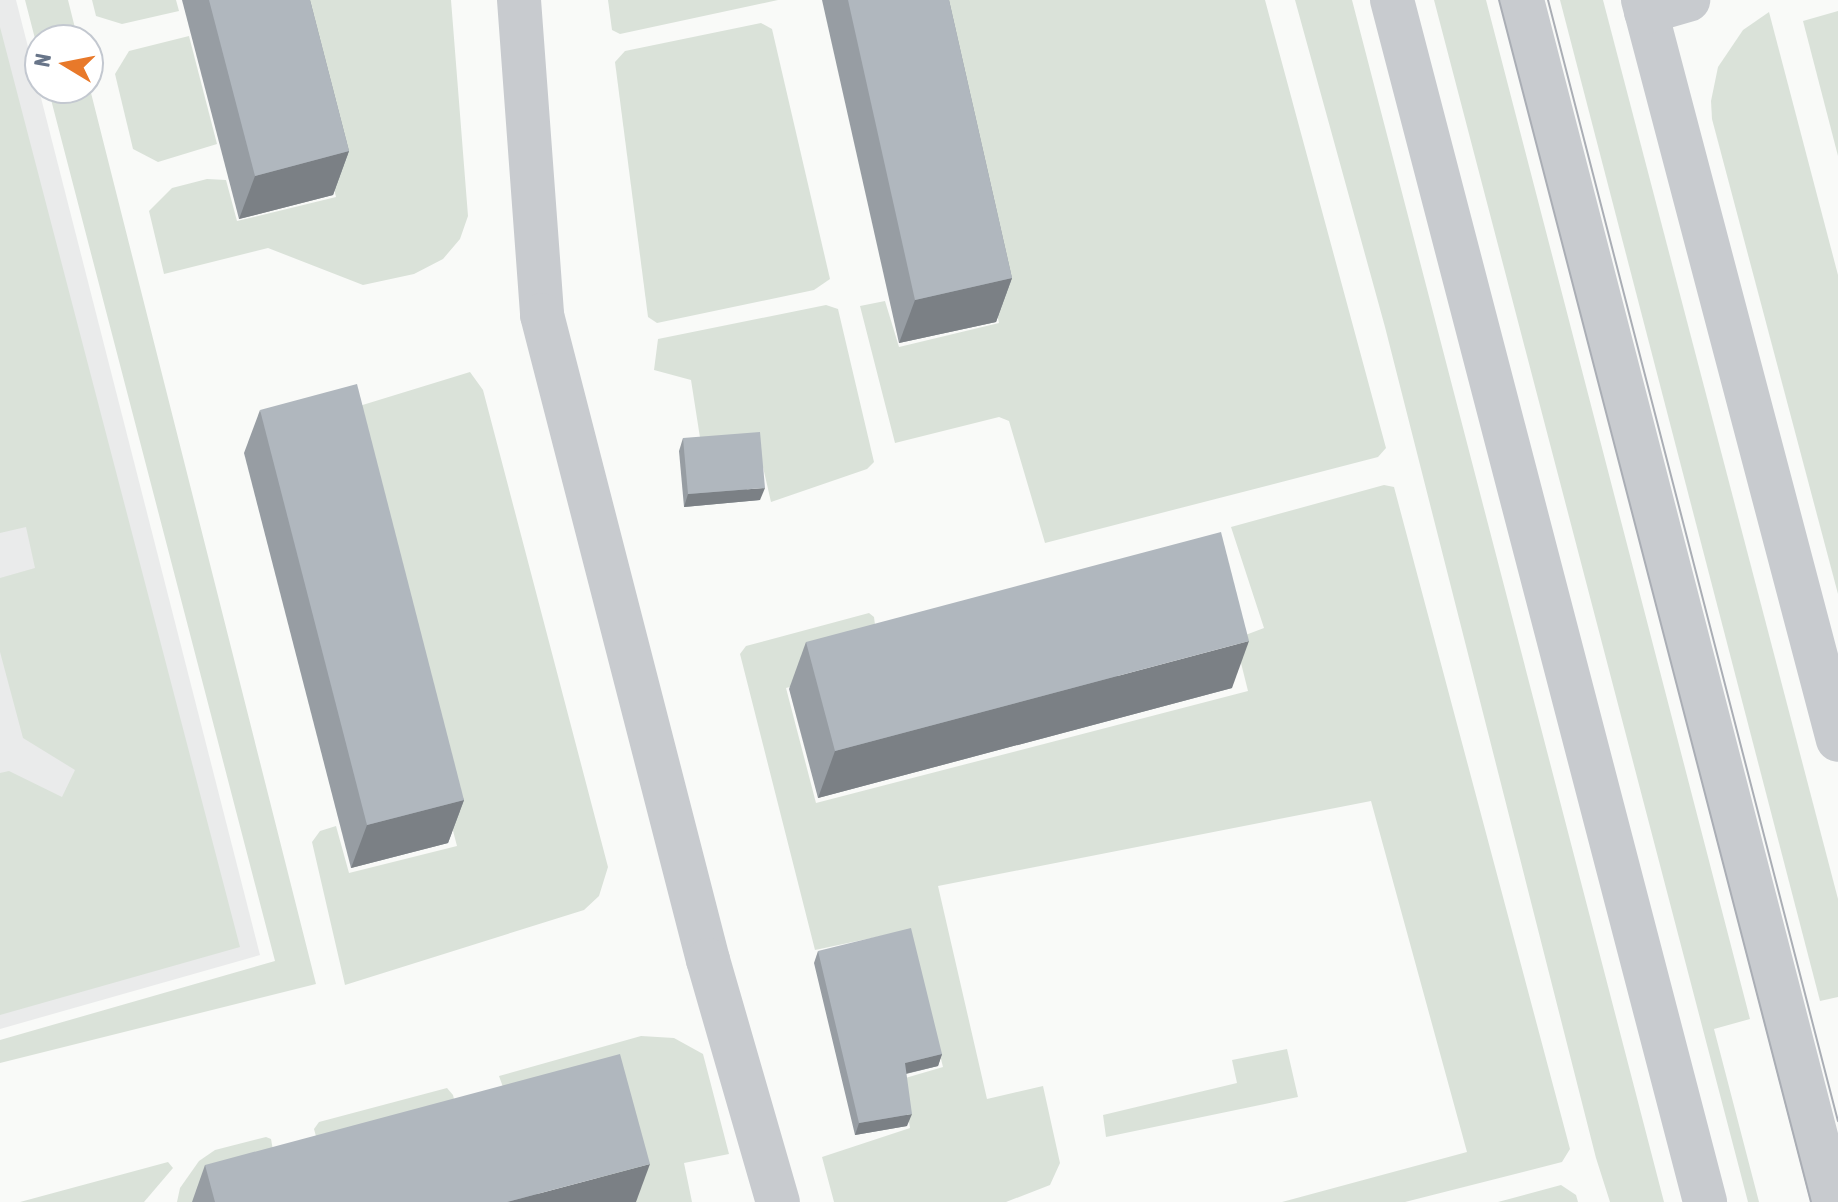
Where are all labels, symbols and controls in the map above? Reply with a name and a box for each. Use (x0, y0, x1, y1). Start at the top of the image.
north arrow (24, 24, 104, 104)
text: N (28, 52, 56, 69)

